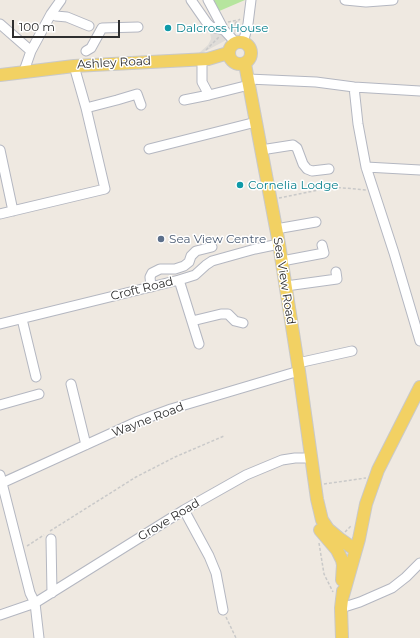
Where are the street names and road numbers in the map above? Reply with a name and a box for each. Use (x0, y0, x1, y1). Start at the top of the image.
street label: Ashley Road (77, 54, 151, 72)
street label: Sea View Road (270, 236, 298, 326)
street label: Croft Road (109, 274, 175, 304)
street label: Wayne Road (110, 400, 186, 440)
street label: Grove Road (136, 496, 202, 544)

